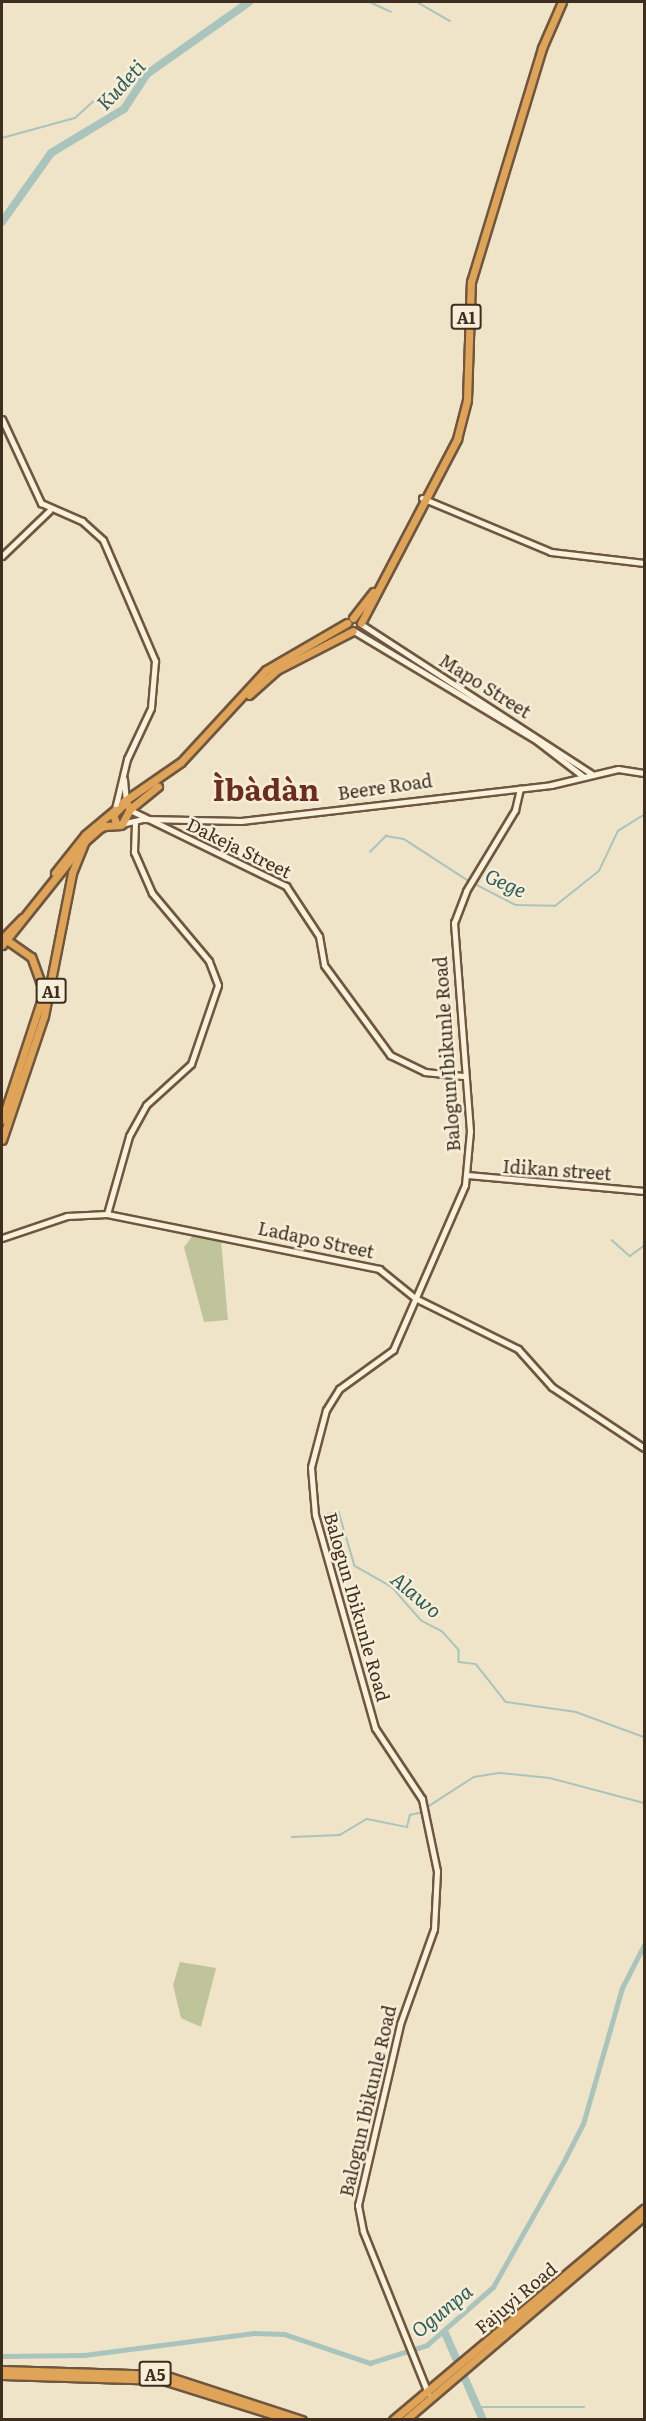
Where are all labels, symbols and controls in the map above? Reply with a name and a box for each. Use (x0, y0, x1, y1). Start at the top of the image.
water label: Kudeti (91, 54, 149, 114)
road number: A1 (450, 304, 482, 330)
street label: Mapo Street (435, 649, 535, 723)
district label: Ìbàdàn (213, 770, 319, 806)
street label: Beere Road (336, 770, 434, 804)
street label: Dakeja Street (183, 813, 295, 883)
water label: Gege (482, 862, 530, 902)
street label: Balogun Ibikunle Road (429, 956, 465, 1152)
road number: A1 (34, 978, 68, 1004)
street label: Idikan street (502, 1155, 612, 1185)
street label: Ladapo Street (256, 1217, 376, 1263)
street label: Balogun Ibikunle Road (320, 1510, 394, 1704)
water label: Alawo (387, 1566, 447, 1622)
street label: Balogun Ibikunle Road (335, 2003, 401, 2199)
street label: Fajuyi Road (471, 2258, 561, 2338)
water label: Ogunpa (406, 2278, 476, 2342)
road number: A5 (138, 2361, 172, 2387)

